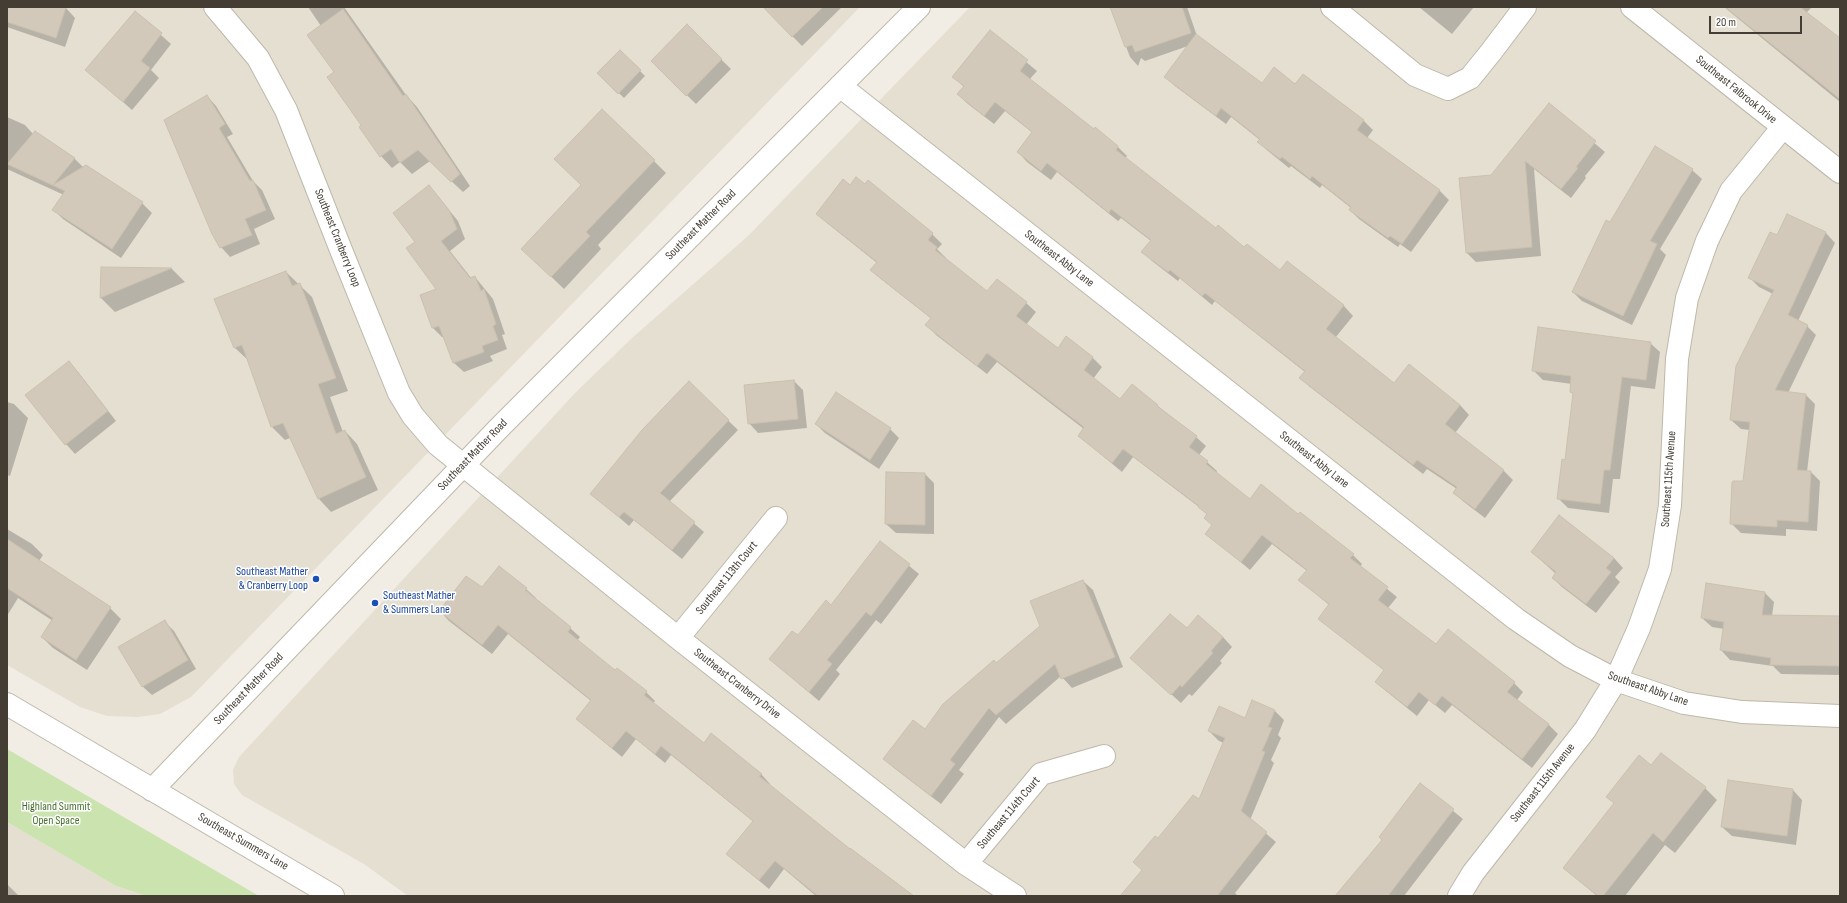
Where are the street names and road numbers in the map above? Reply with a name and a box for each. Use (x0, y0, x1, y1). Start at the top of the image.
street label: Southeast Falbrook Drive (1693, 53, 1779, 127)
street label: Southeast Cranberry Loop (311, 187, 363, 289)
street label: Southeast Mather Road (663, 187, 739, 263)
street label: Southeast Abby Lane (1021, 227, 1097, 291)
street label: Southeast Mather Road (435, 416, 511, 494)
street label: Southeast Abby Lane (1276, 428, 1352, 492)
street label: Southeast 115th Avenue (1658, 430, 1680, 528)
street label: Southeast 113th Court (693, 538, 761, 618)
street label: Southeast Cranberry Drive (691, 646, 783, 722)
street label: Southeast Mather Road (211, 650, 287, 728)
street label: Southeast Abby Lane (1606, 669, 1690, 709)
street label: Southeast 115th Avenue (1508, 741, 1578, 825)
street label: Southeast 114th Court (974, 774, 1044, 852)
street label: Southeast Summers Lane (195, 810, 291, 874)

